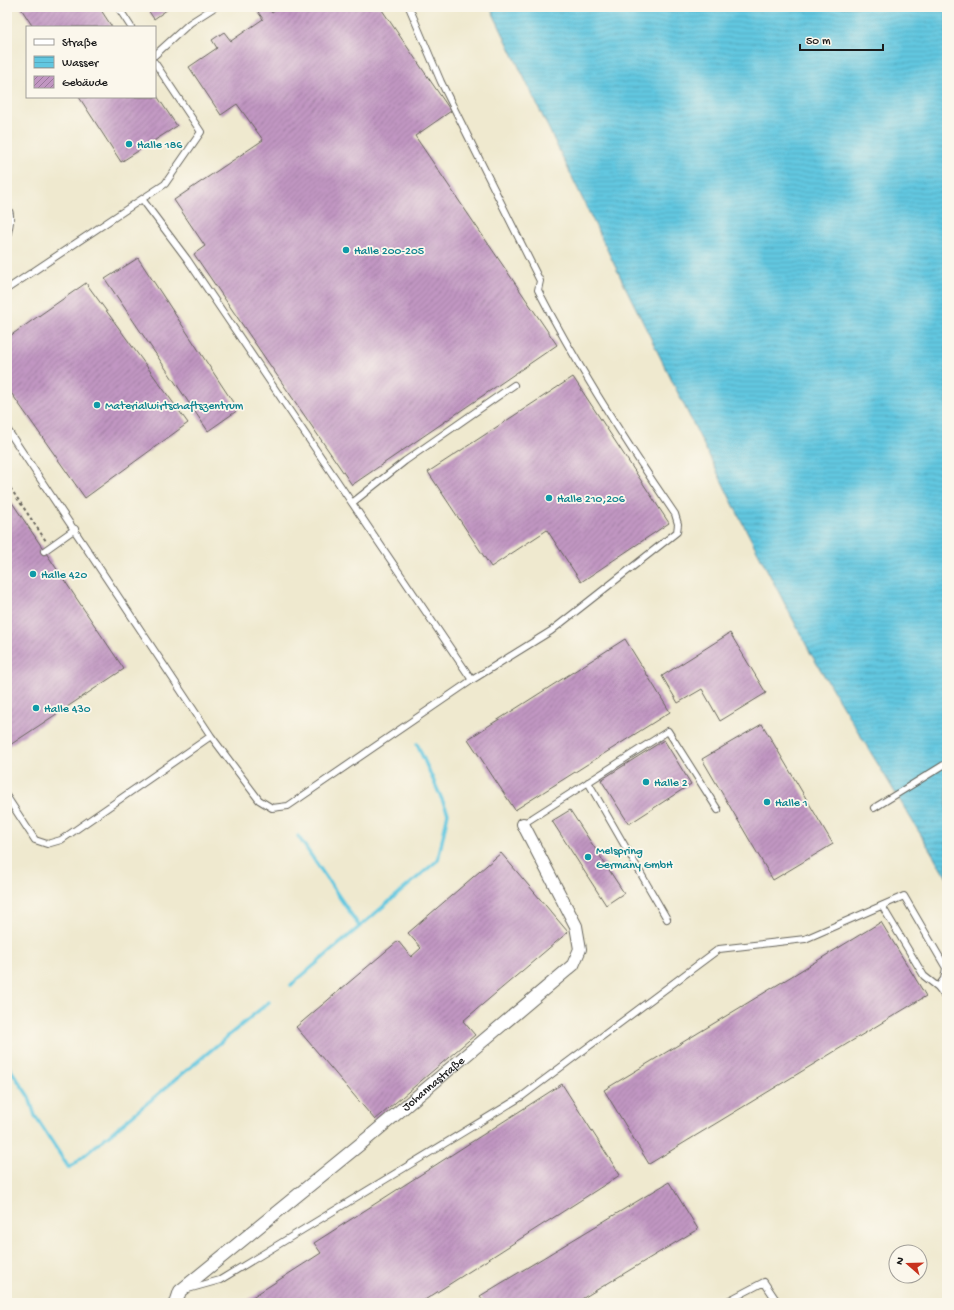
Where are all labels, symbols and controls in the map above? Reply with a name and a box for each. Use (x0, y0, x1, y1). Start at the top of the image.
legend (26, 26, 156, 98)
scale bar (800, 26, 883, 52)
text: 50 m (806, 35, 831, 49)
text: Straße (62, 37, 98, 51)
text: Wasser (62, 57, 100, 71)
text: Gebäude (62, 77, 108, 91)
marker: Halle 186 (124, 139, 134, 149)
place label: Halle 186 (137, 139, 183, 153)
marker: Halle 200-205 (341, 245, 351, 255)
place label: Halle 200-205 (354, 245, 424, 259)
marker: Materialwirtschaftszentrum (92, 400, 102, 410)
place label: Materialwirtschaftszentrum (105, 400, 244, 414)
marker: Halle 210,206 (544, 493, 554, 503)
place label: Halle 210,206 (557, 493, 626, 507)
marker: Halle 420 (28, 569, 38, 579)
place label: Halle 420 (41, 569, 87, 583)
marker: Halle 430 (31, 703, 41, 713)
place label: Halle 430 (44, 703, 91, 717)
marker: Halle 2 (641, 777, 651, 787)
place label: Halle 2 (654, 777, 688, 791)
marker: Halle 1 (762, 797, 772, 807)
place label: Halle 1 (775, 797, 808, 811)
place label: Melspring Germany GmbH (596, 845, 673, 873)
marker: Melspring Germany GmbH (583, 852, 593, 862)
street label: Johannastraße (400, 1054, 469, 1115)
north arrow (888, 1244, 928, 1284)
text: N (894, 1256, 907, 1267)

